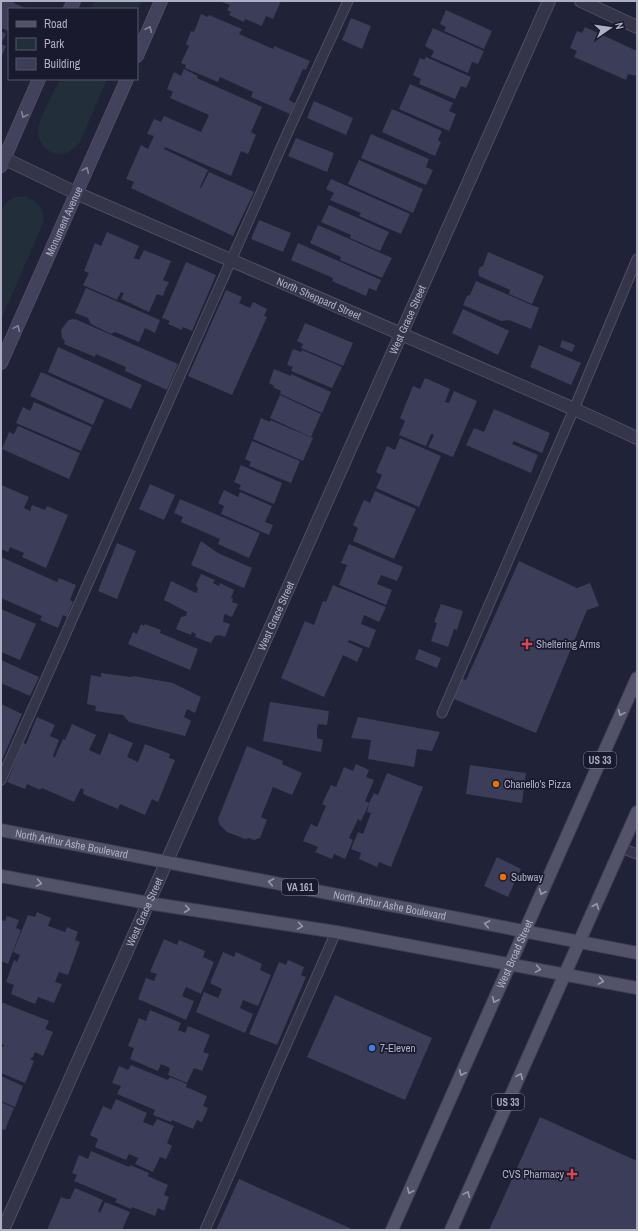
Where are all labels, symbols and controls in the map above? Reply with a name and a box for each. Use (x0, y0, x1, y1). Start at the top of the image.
legend (8, 8, 138, 80)
north arrow (590, 8, 630, 48)
text: Road (44, 16, 68, 32)
text: N (612, 21, 627, 30)
one-way arrow (144, 25, 152, 33)
text: Park (44, 36, 64, 52)
text: Building (44, 56, 81, 72)
one-way arrow (20, 111, 28, 118)
one-way arrow (81, 167, 89, 175)
street label: Monument Avenue (42, 184, 86, 259)
street label: North Sheppard Street (275, 274, 364, 323)
street label: West Grace Street (386, 283, 429, 357)
one-way arrow (12, 324, 20, 332)
street label: West Grace Street (254, 579, 297, 653)
place label: Sheltering Arms (536, 637, 601, 651)
marker: Sheltering Arms (521, 638, 533, 650)
one-way arrow (618, 709, 626, 717)
road number: US 33 (584, 752, 616, 768)
place label: Chanello's Pizza (504, 777, 571, 791)
marker: Chanello's Pizza (491, 779, 501, 789)
street label: North Arthur Ashe Boulevard (14, 826, 129, 861)
place label: Subway (511, 870, 544, 884)
marker: Subway (498, 872, 508, 882)
street label: West Grace Street (123, 875, 166, 949)
one-way arrow (36, 878, 42, 887)
one-way arrow (268, 878, 274, 886)
road number: VA 161 (282, 879, 318, 895)
street label: North Arthur Ashe Boulevard (332, 887, 447, 923)
one-way arrow (539, 888, 547, 895)
one-way arrow (591, 902, 599, 909)
one-way arrow (184, 904, 190, 913)
street label: West Broad Street (493, 917, 536, 991)
one-way arrow (484, 920, 491, 929)
one-way arrow (297, 921, 303, 930)
one-way arrow (535, 964, 541, 973)
one-way arrow (598, 976, 604, 985)
one-way arrow (491, 996, 499, 1003)
place label: 7-Eleven (380, 1041, 416, 1055)
marker: 7-Eleven (367, 1043, 377, 1053)
one-way arrow (459, 1068, 467, 1076)
one-way arrow (515, 1072, 523, 1080)
road number: US 33 (492, 1094, 524, 1110)
place label: CVS Pharmacy (502, 1167, 564, 1181)
marker: CVS Pharmacy (567, 1169, 577, 1179)
one-way arrow (406, 1188, 414, 1195)
one-way arrow (463, 1191, 471, 1198)

